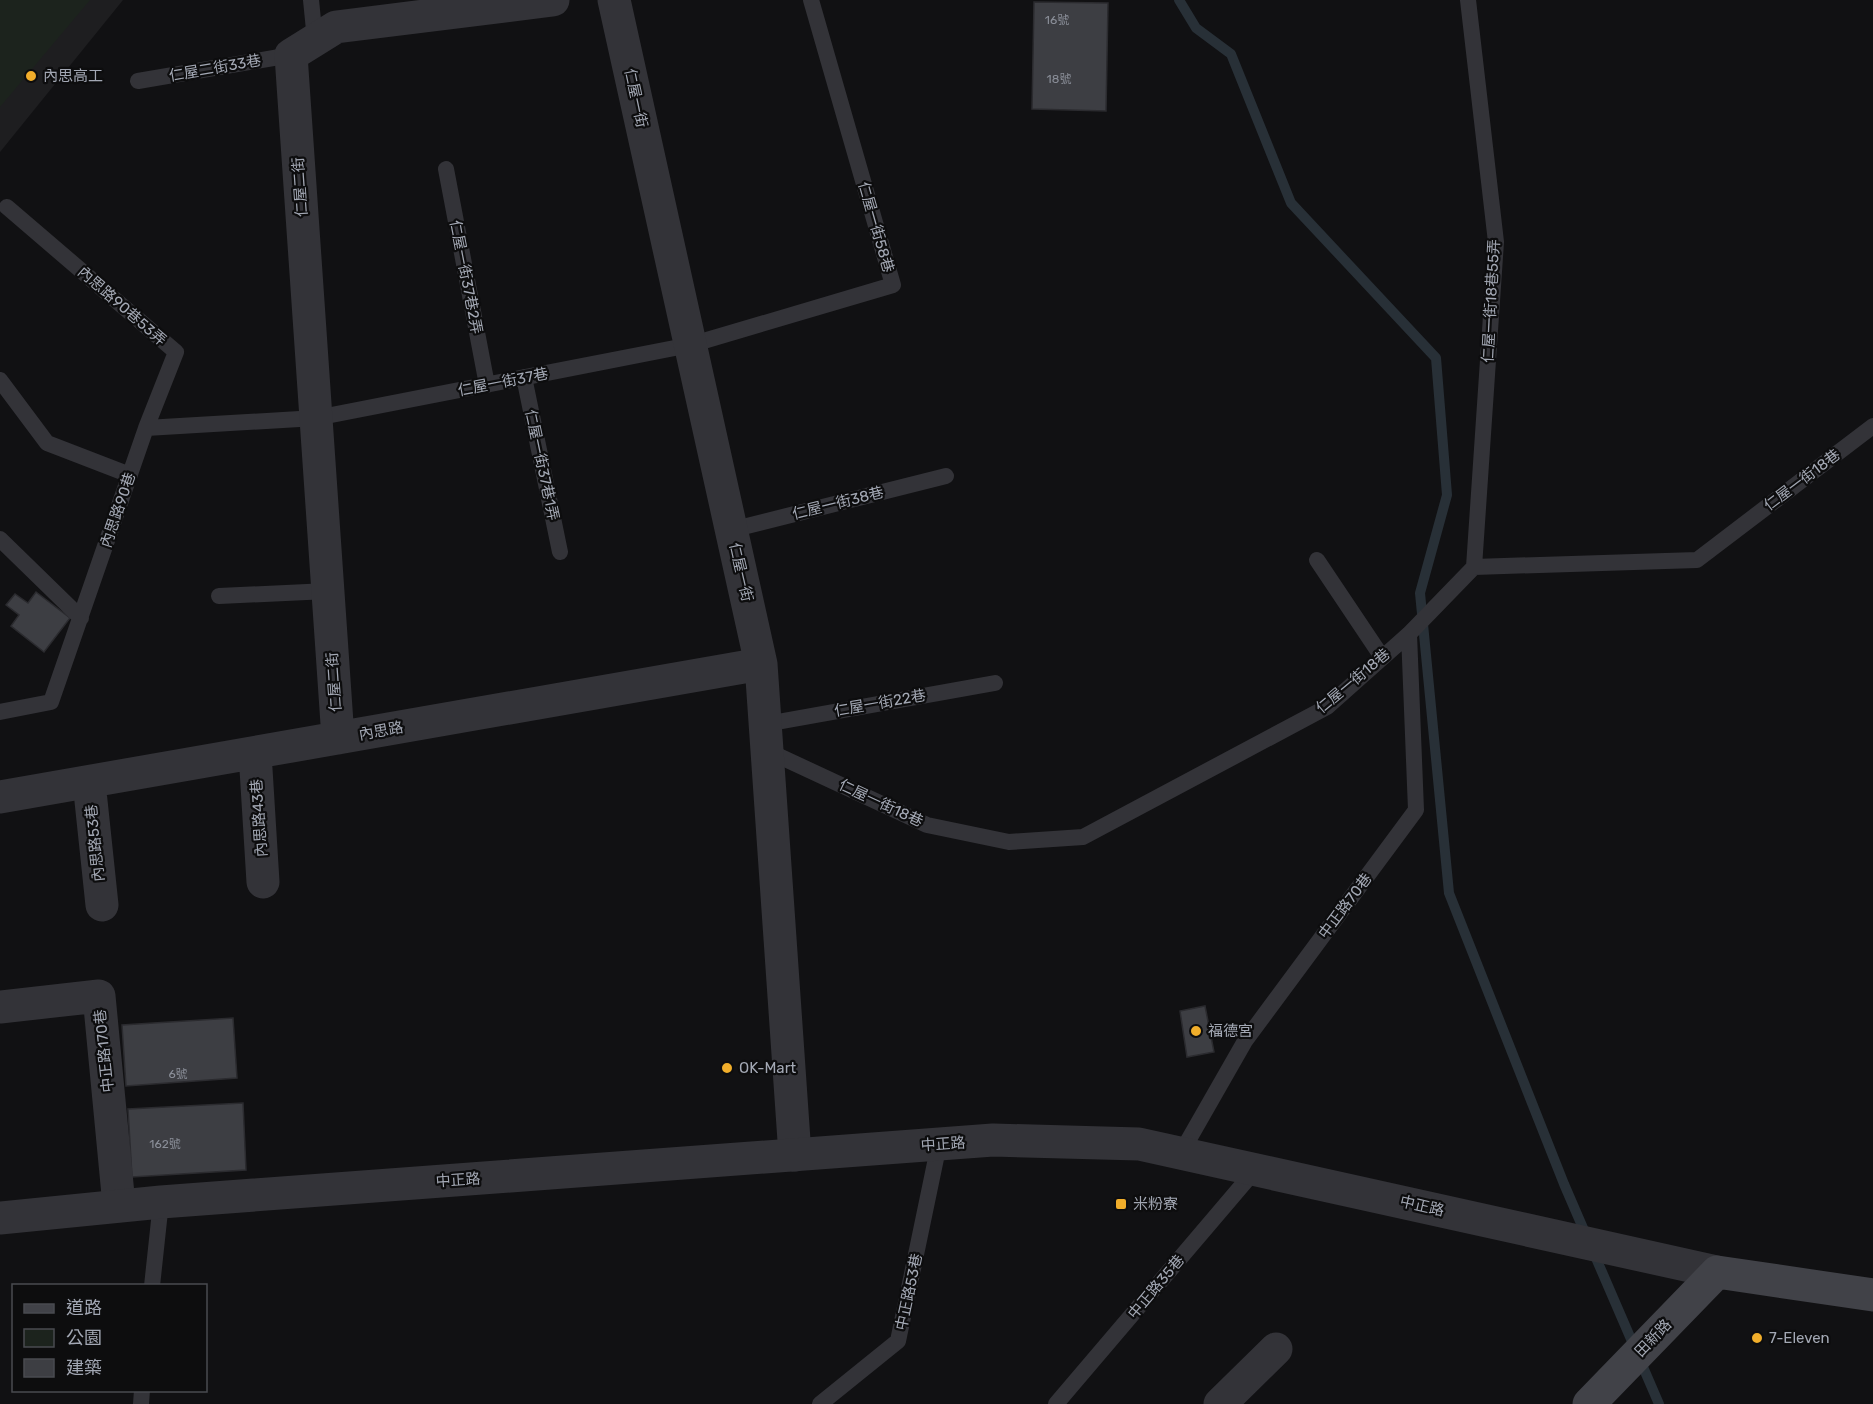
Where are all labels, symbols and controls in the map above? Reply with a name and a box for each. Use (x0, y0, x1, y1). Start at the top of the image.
house number: 16號 (1045, 13, 1069, 27)
street label: 仁屋二街33巷 (168, 51, 262, 85)
place label: 內思高工 (43, 67, 103, 85)
street label: 仁屋一街 (621, 67, 651, 129)
marker: 內思高工 (24, 69, 38, 83)
house number: 18號 (1047, 72, 1071, 86)
street label: 仁屋二街 (289, 156, 311, 218)
street label: 仁屋一街58巷 (854, 180, 898, 274)
street label: 仁屋一街37巷2弄 (446, 219, 486, 335)
street label: 仁屋一街18巷55弄 (1479, 239, 1503, 363)
street label: 內思路90巷53弄 (74, 263, 170, 349)
street label: 仁屋一街37巷 (456, 364, 550, 400)
street label: 仁屋一街37巷1弄 (521, 408, 563, 522)
street label: 仁屋一街18巷 (1760, 445, 1844, 515)
street label: 內思路90巷 (97, 470, 139, 550)
street label: 仁屋一街38巷 (790, 483, 886, 523)
street label: 仁屋一街 (725, 541, 757, 603)
street label: 仁屋一街18巷 (1312, 645, 1394, 717)
street label: 仁屋二街 (323, 651, 345, 713)
street label: 仁屋一街22巷 (833, 686, 927, 720)
street label: 內思路 (357, 718, 405, 744)
street label: 仁屋一街18巷 (836, 776, 926, 830)
street label: 內思路43巷 (247, 778, 271, 858)
street label: 內思路53巷 (82, 803, 108, 883)
street label: 中正路70巷 (1315, 870, 1375, 942)
street label: 中正路170巷 (91, 1008, 117, 1094)
place label: 福德宮 (1208, 1022, 1253, 1040)
marker: 福德宮 (1189, 1024, 1203, 1038)
place label: OK-Mart (739, 1059, 796, 1077)
marker: OK-Mart (720, 1061, 734, 1075)
house number: 6號 (168, 1067, 188, 1081)
street label: 中正路 (920, 1133, 966, 1155)
house number: 162號 (149, 1137, 181, 1151)
street label: 中正路 (435, 1169, 481, 1191)
street label: 中正路 (1398, 1192, 1446, 1220)
place label: 米粉寮 (1133, 1195, 1178, 1213)
marker: 米粉寮 (1114, 1197, 1128, 1211)
street label: 中正路35巷 (1124, 1251, 1188, 1323)
street label: 中正路53巷 (892, 1252, 926, 1332)
legend (12, 1284, 207, 1392)
text: 道路 (66, 1297, 102, 1319)
street label: 田新路 (1631, 1316, 1675, 1360)
text: 公園 (66, 1327, 102, 1349)
place label: 7-Eleven (1769, 1329, 1830, 1347)
marker: 7-Eleven (1750, 1331, 1764, 1345)
text: 建築 (66, 1357, 102, 1379)

